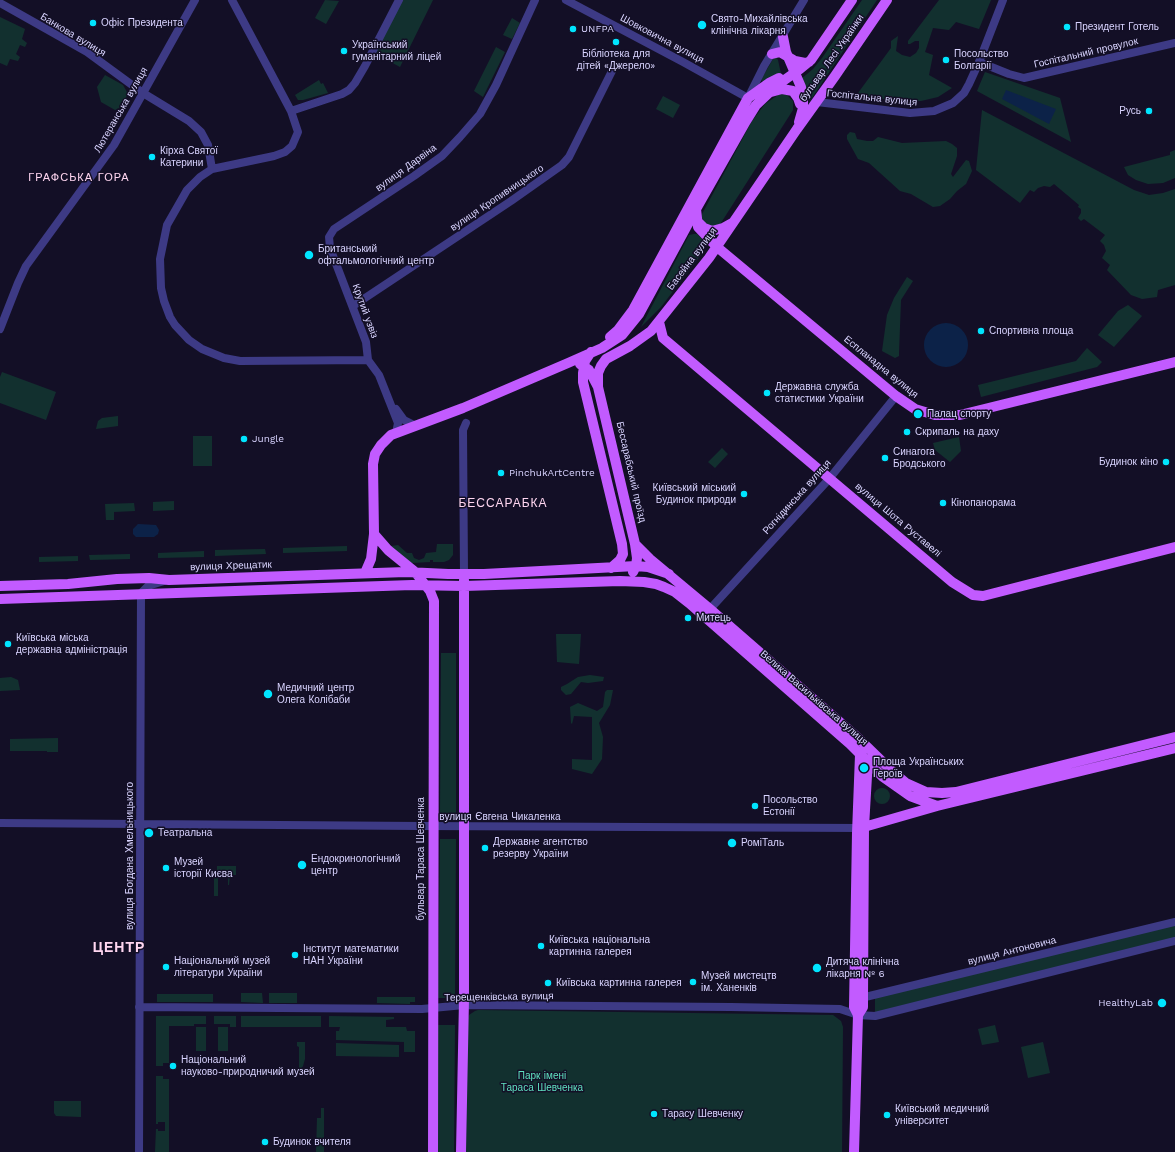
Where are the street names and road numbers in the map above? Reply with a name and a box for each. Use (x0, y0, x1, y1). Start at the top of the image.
street label: Банкова вулиця (38, 11, 108, 59)
street label: Шовковична вулиця (618, 12, 706, 66)
street label: бульвар Лесі Українки (797, 12, 867, 104)
street label: Госпітальний провулок (1033, 35, 1139, 71)
street label: Лютеранська вулиця (92, 65, 150, 155)
street label: Госпітальна вулиця (826, 87, 918, 109)
street label: вулиця Дарвіна (373, 142, 439, 194)
street label: вулиця Кропивницького (448, 162, 546, 234)
street label: Басейна вулиця (665, 225, 719, 293)
street label: Крутий узвіз (350, 282, 380, 340)
street label: Еспланадна вулиця (841, 333, 921, 401)
street label: Бессарабський проїзд (614, 420, 648, 524)
street label: Рогнідинська вулиця (760, 457, 834, 537)
street label: вулиця Шота Руставелі (852, 480, 944, 560)
street label: вулиця Хрещатик (190, 559, 272, 573)
street label: Велика Васильківська вулиця (758, 648, 870, 748)
street label: вулиця Богдана Хмельницького (124, 782, 136, 930)
street label: бульвар Тараса Шевченка (415, 797, 427, 921)
street label: вулиця Євгена Чикаленка (439, 811, 561, 823)
street label: вулиця Антоновича (966, 934, 1058, 968)
street label: Терещенківська вулиця (444, 990, 554, 1004)

